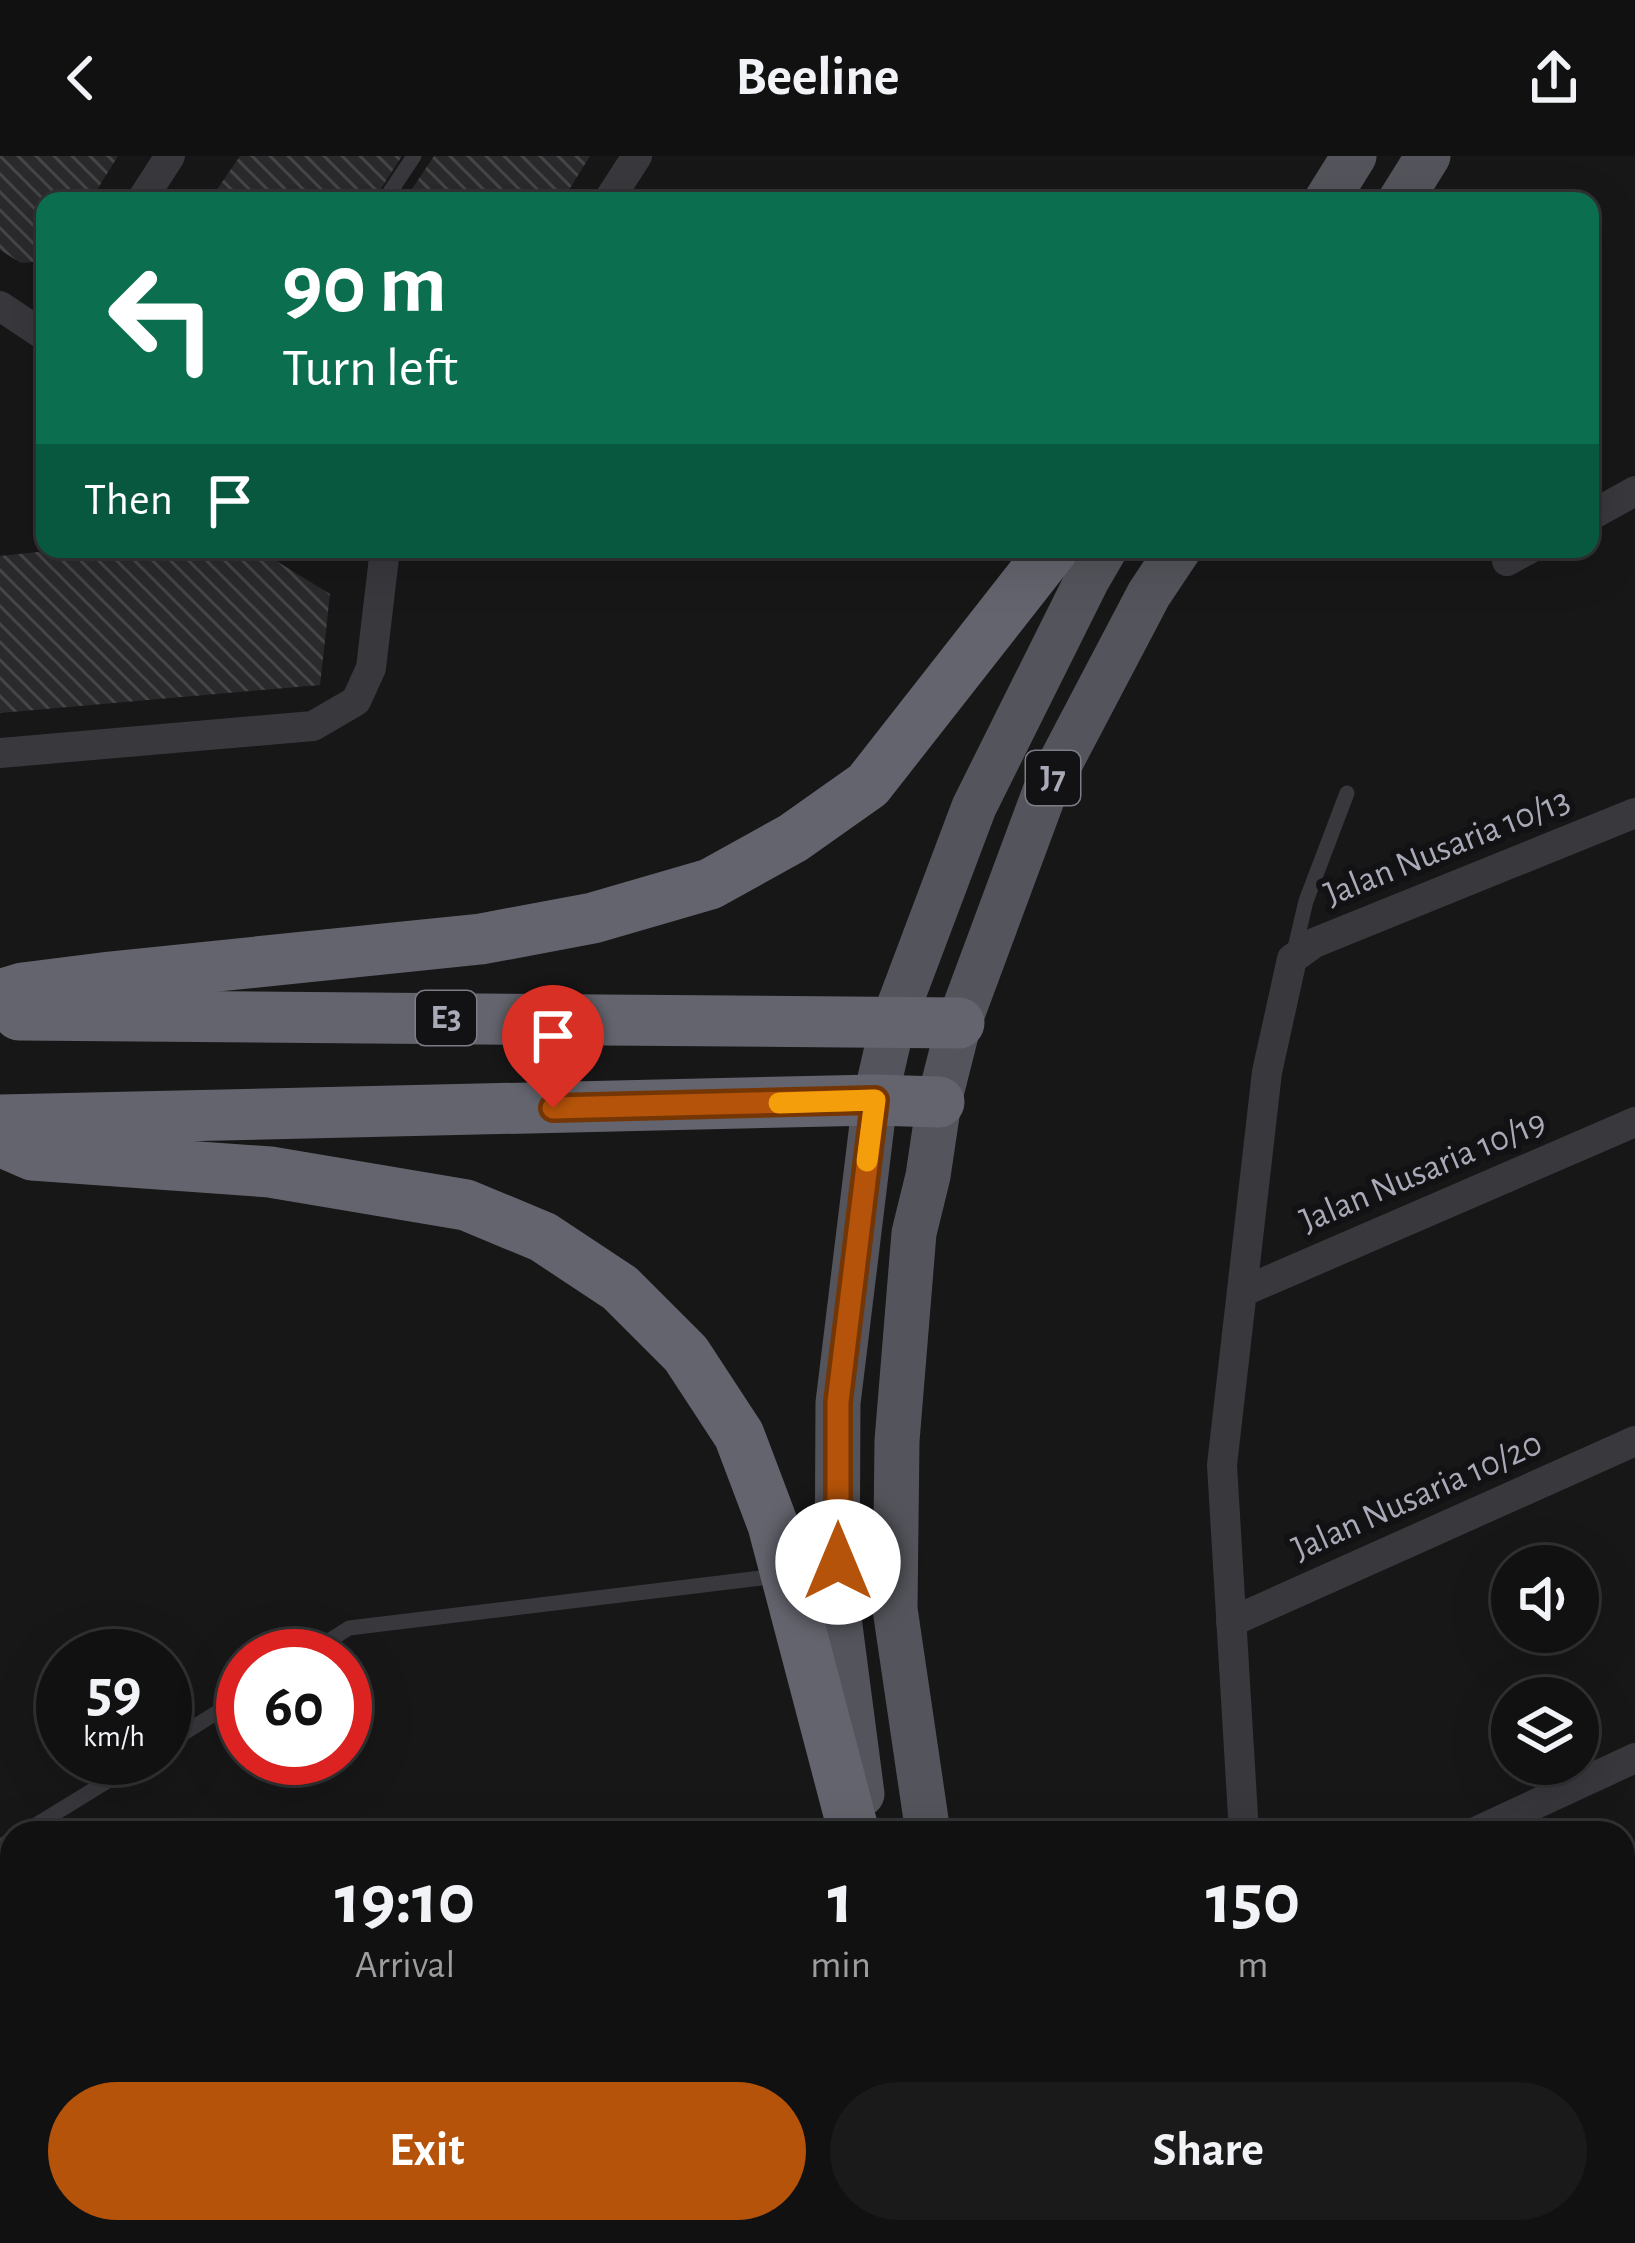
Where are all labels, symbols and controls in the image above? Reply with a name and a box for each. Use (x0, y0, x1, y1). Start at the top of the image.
icon: back (48, 45, 114, 111)
icon: share (1521, 45, 1587, 111)
text: Beeline (735, 51, 900, 105)
icon: left (84, 240, 240, 396)
text: 90 m (282, 244, 447, 328)
text: Turn left (282, 342, 458, 396)
icon: arrive (197, 468, 263, 534)
text: Then (84, 478, 173, 523)
road number: J7 (1026, 751, 1080, 805)
street label: Jalan Nusaria 10/13 (1319, 781, 1575, 913)
pin (502, 985, 604, 1108)
road number: E3 (416, 991, 476, 1045)
icon: arrive (520, 1003, 586, 1069)
street label: Jalan Nusaria 10/19 (1295, 1103, 1551, 1239)
street label: Jalan Nusaria 10/20 (1287, 1425, 1547, 1567)
position arrow (775, 1499, 901, 1625)
map controls (1491, 1545, 1599, 1785)
button: sound (1491, 1545, 1599, 1653)
speed limit sign: 60 (216, 1629, 372, 1785)
text: 59 (87, 1662, 141, 1722)
button: layers (1491, 1677, 1599, 1785)
text: km/h (83, 1722, 145, 1752)
text: 19:10 (335, 1864, 475, 1936)
text: 1 (828, 1864, 854, 1936)
text: 150 (1206, 1864, 1300, 1936)
text: Arrival (355, 1946, 455, 1985)
text: min (810, 1946, 871, 1985)
text: m (1237, 1946, 1269, 1985)
button: Exit (48, 2082, 806, 2220)
button: Share (830, 2082, 1587, 2220)

